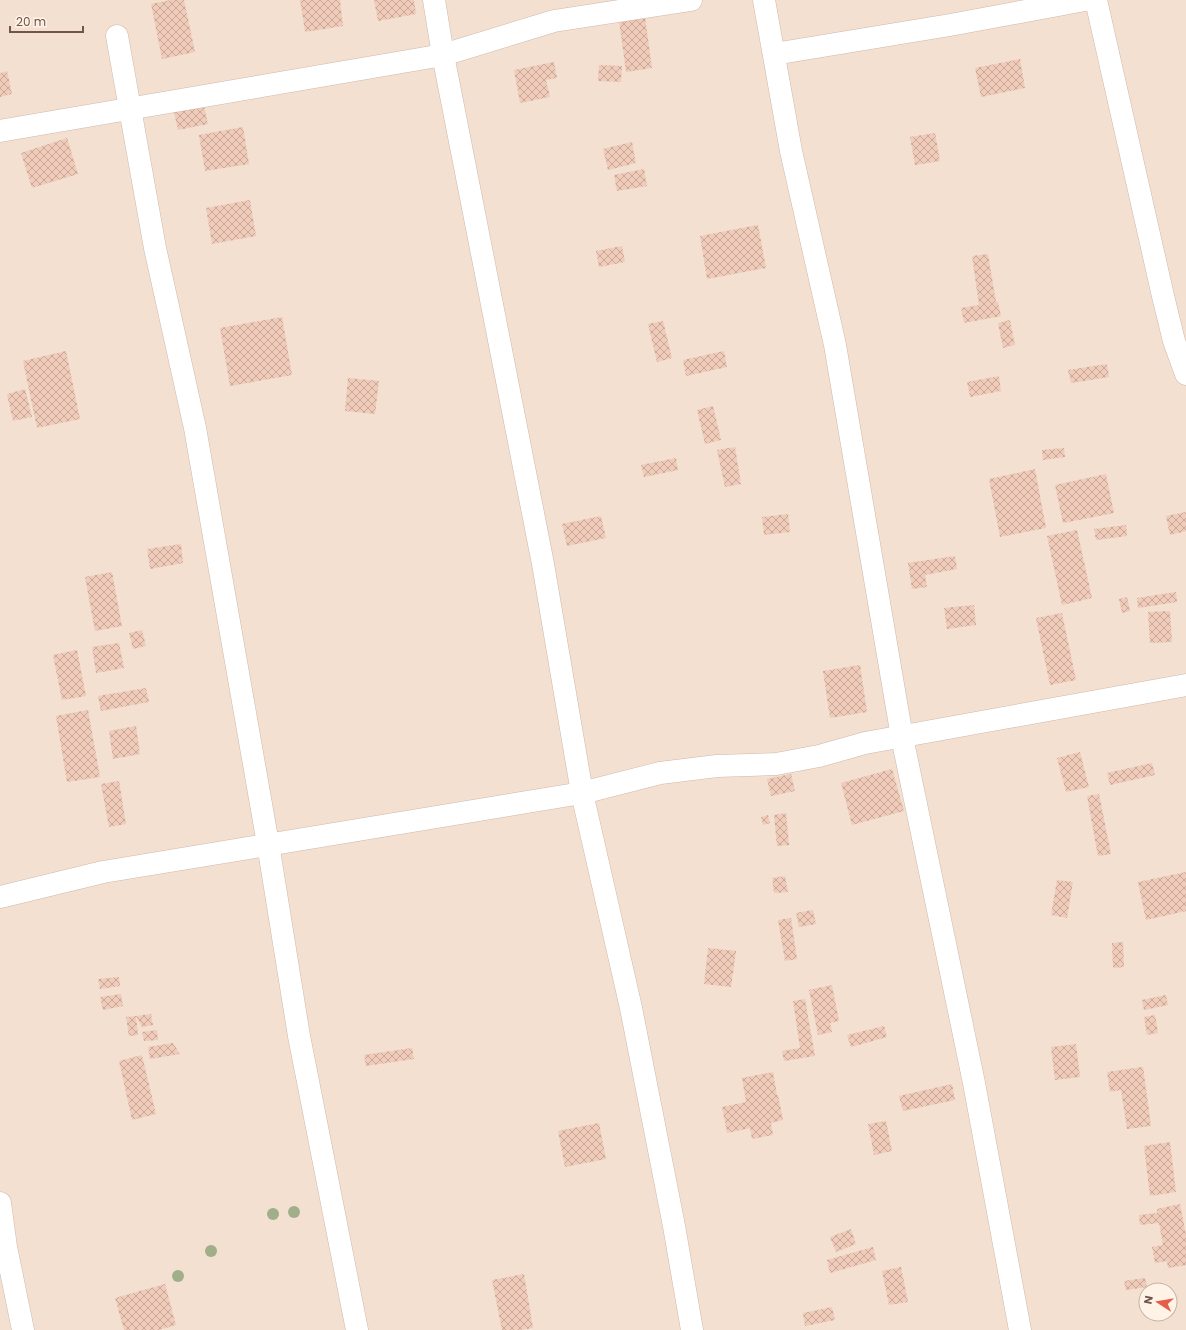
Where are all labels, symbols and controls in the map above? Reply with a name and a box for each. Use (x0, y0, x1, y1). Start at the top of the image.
scale bar (10, 8, 83, 34)
text: 20 m (16, 13, 46, 30)
north arrow (1138, 1282, 1178, 1322)
text: N (1140, 1294, 1157, 1306)

